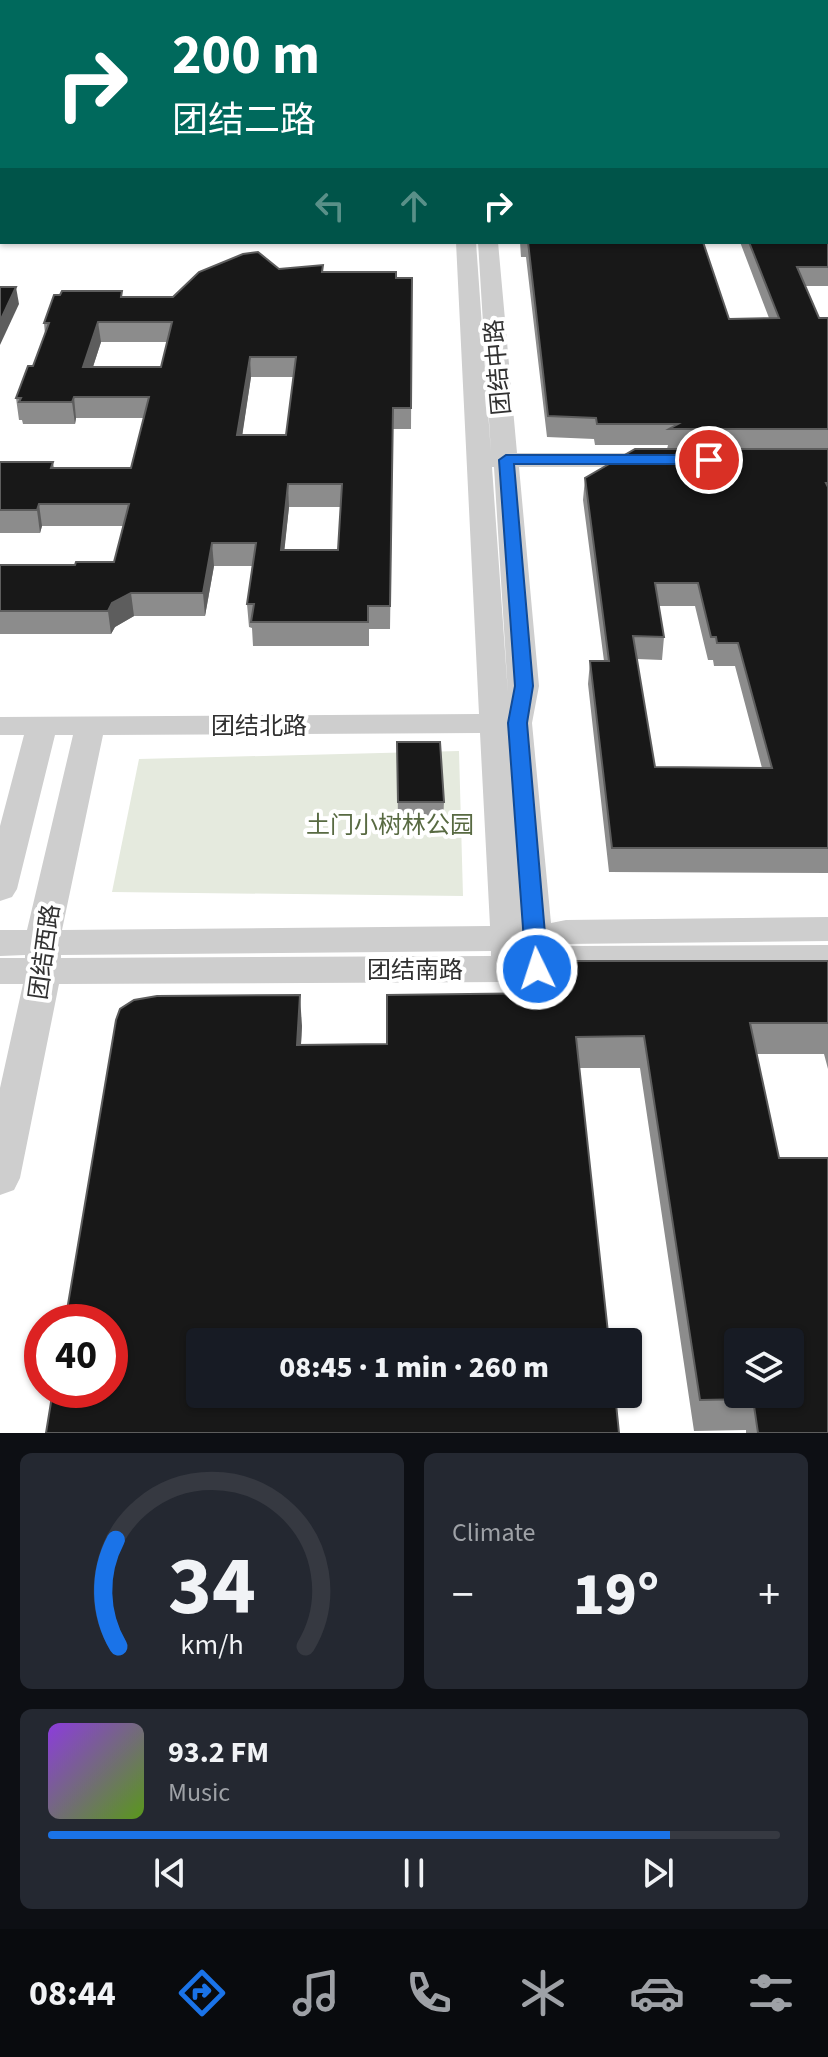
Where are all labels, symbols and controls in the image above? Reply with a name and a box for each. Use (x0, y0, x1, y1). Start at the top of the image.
text: 200 m (172, 16, 320, 95)
icon: right (40, 32, 144, 136)
text: 团结二路 (172, 95, 316, 146)
icon: left (308, 184, 352, 228)
icon: ahead (392, 184, 436, 228)
icon: right (476, 184, 520, 228)
street label: 团结中路 (476, 318, 520, 416)
pin (675, 426, 743, 494)
icon: arrive (687, 438, 731, 482)
street label: 团结北路 (211, 709, 307, 744)
park label: 土门小树林公园 (306, 808, 474, 843)
street label: 团结西路 (21, 902, 69, 1002)
position arrow (495, 927, 579, 1011)
street label: 团结南路 (367, 953, 463, 988)
speed limit sign: 40 (24, 1304, 128, 1408)
map controls (724, 1328, 804, 1408)
button: layers (724, 1328, 804, 1408)
text: 08:45 · 1 min · 260 m (279, 1346, 549, 1389)
text: Climate (452, 1514, 536, 1551)
text: 34 (168, 1528, 256, 1646)
text: 19° (573, 1553, 659, 1638)
text: − (452, 1564, 474, 1627)
text: + (758, 1564, 780, 1627)
text: km/h (180, 1625, 244, 1665)
text: 93.2 FM (168, 1731, 269, 1774)
text: Music (168, 1774, 230, 1811)
icon: previous (148, 1851, 192, 1895)
icon: pause (392, 1851, 436, 1895)
icon: next (636, 1851, 680, 1895)
icon: directions (174, 1965, 230, 2021)
icon: music (288, 1965, 344, 2021)
icon: phone (401, 1965, 457, 2021)
icon: climate (515, 1965, 571, 2021)
icon: car (629, 1965, 685, 2021)
icon: filters (743, 1965, 799, 2021)
text: 08:44 (29, 1968, 116, 2019)

